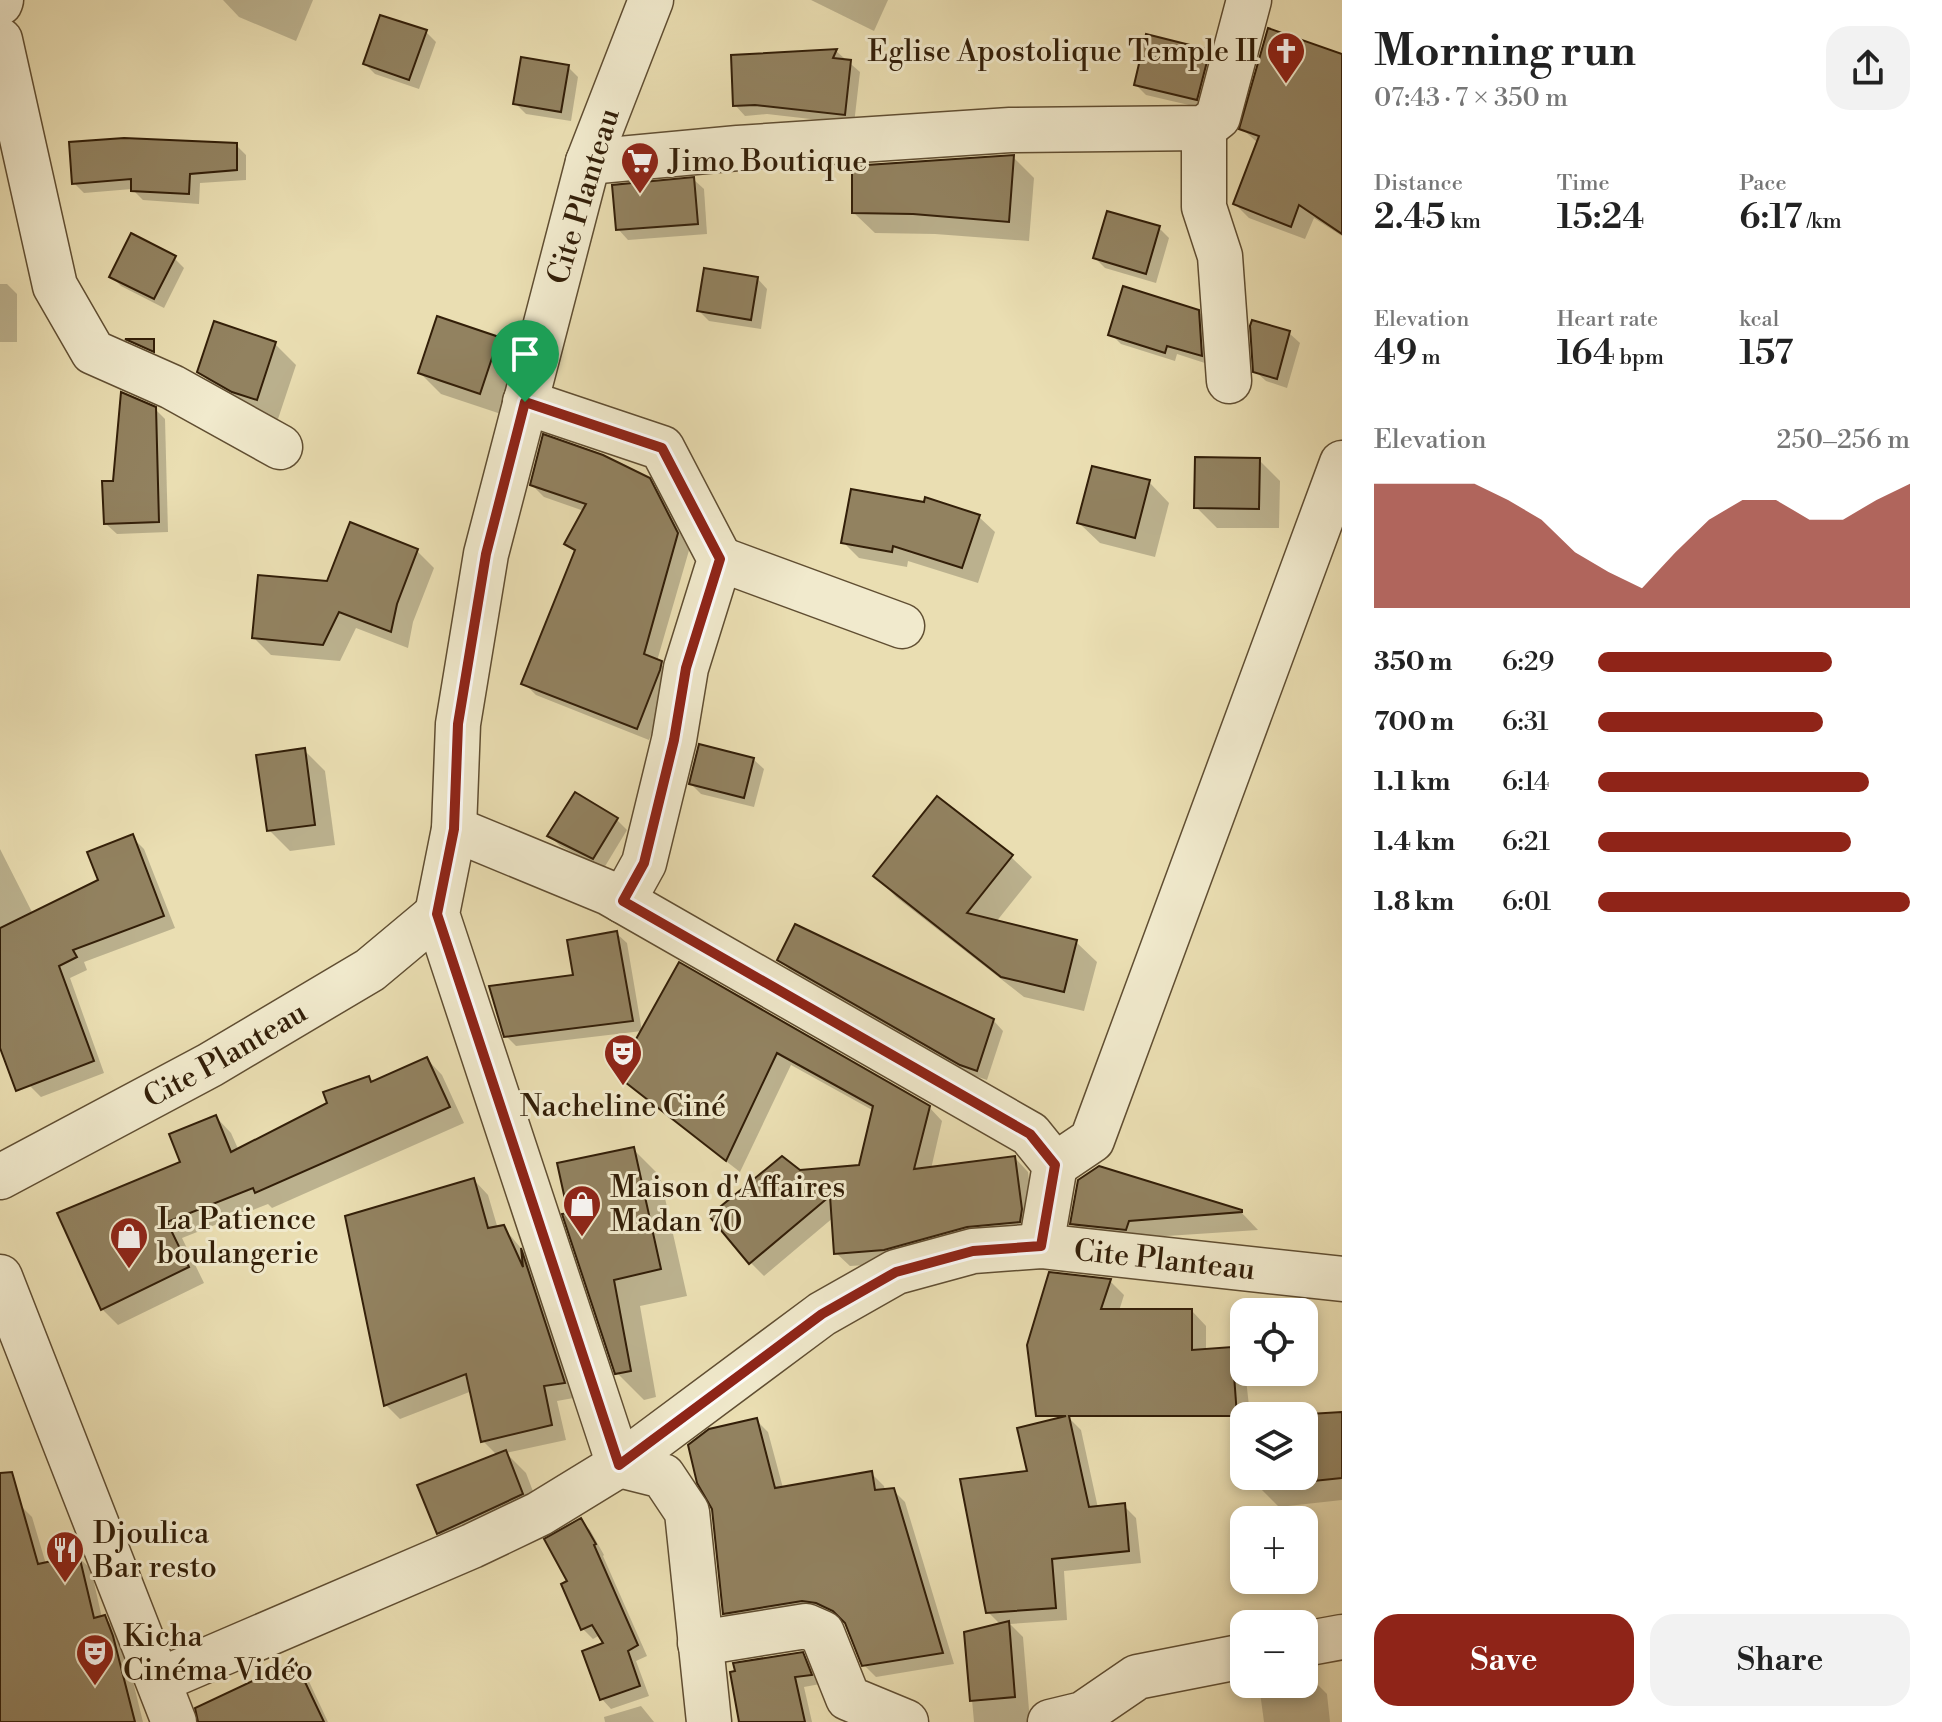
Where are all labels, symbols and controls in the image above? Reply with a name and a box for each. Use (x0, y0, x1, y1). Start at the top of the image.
text: Morning run (1374, 24, 1636, 79)
button: share (1826, 26, 1910, 110)
church icon: Eglise Apostolique Temple II (1265, 30, 1307, 85)
place label: Eglise Apostolique Temple II (867, 33, 1259, 71)
text: 07:43 · 7 × 350 m (1374, 82, 1568, 114)
street label: Cite Planteau (539, 104, 629, 289)
supermarket icon: Jimo Boutique (619, 140, 661, 195)
place label: Jimo Boutique (667, 143, 867, 181)
text: Distance (1374, 170, 1463, 197)
text: Time (1557, 170, 1610, 197)
text: Pace (1739, 170, 1787, 197)
text: 2.45 (1374, 197, 1446, 239)
text: 15:24 (1557, 197, 1644, 239)
text: 6:17 (1739, 197, 1802, 239)
text: km (1446, 208, 1481, 235)
text: /km (1802, 208, 1842, 235)
text: Elevation (1374, 306, 1469, 333)
text: Heart rate (1557, 306, 1658, 333)
text: kcal (1739, 306, 1779, 333)
pin (491, 320, 559, 402)
icon: arrive (503, 332, 547, 376)
text: 49 (1374, 333, 1417, 375)
text: 164 (1557, 333, 1615, 375)
text: 157 (1739, 333, 1793, 375)
text: m (1417, 344, 1441, 371)
text: bpm (1615, 344, 1664, 371)
text: Elevation (1374, 424, 1487, 456)
text: 250–256 m (1777, 424, 1910, 456)
text: 350 m (1374, 646, 1453, 678)
text: 6:29 (1502, 646, 1554, 678)
text: 700 m (1374, 706, 1454, 738)
text: 6:31 (1502, 706, 1549, 738)
text: 1.1 km (1374, 766, 1450, 798)
text: 6:14 (1502, 766, 1549, 798)
text: 1.4 km (1374, 826, 1455, 858)
text: 6:21 (1502, 826, 1550, 858)
text: 1.8 km (1374, 886, 1454, 918)
text: 6:01 (1502, 886, 1551, 918)
street label: Cite Planteau (137, 994, 314, 1117)
theatre icon: Nacheline Ciné (602, 1032, 644, 1087)
place label: Nacheline Ciné (520, 1088, 726, 1126)
place label: Maison d'Affaires Madan 70 (610, 1169, 845, 1241)
shop icon: Maison d'Affaires Madan 70 (561, 1183, 603, 1238)
place label: La Patience boulangerie (157, 1201, 319, 1273)
shop icon: La Patience boulangerie (108, 1215, 150, 1270)
street label: Cite Planteau (1072, 1232, 1257, 1289)
map controls (1230, 1298, 1318, 1698)
button: locate (1230, 1298, 1318, 1386)
button: layers (1230, 1402, 1318, 1490)
button: + (1230, 1506, 1318, 1594)
place label: Djoulica Bar resto (92, 1515, 217, 1587)
restaurant icon: Djoulica Bar resto (44, 1529, 86, 1584)
button: − (1230, 1610, 1318, 1698)
button: Save (1374, 1614, 1634, 1706)
button: Share (1650, 1614, 1910, 1706)
place label: Kicha Cinéma Vidéo (123, 1618, 313, 1690)
theatre icon: Kicha Cinéma Vidéo (74, 1632, 116, 1687)

